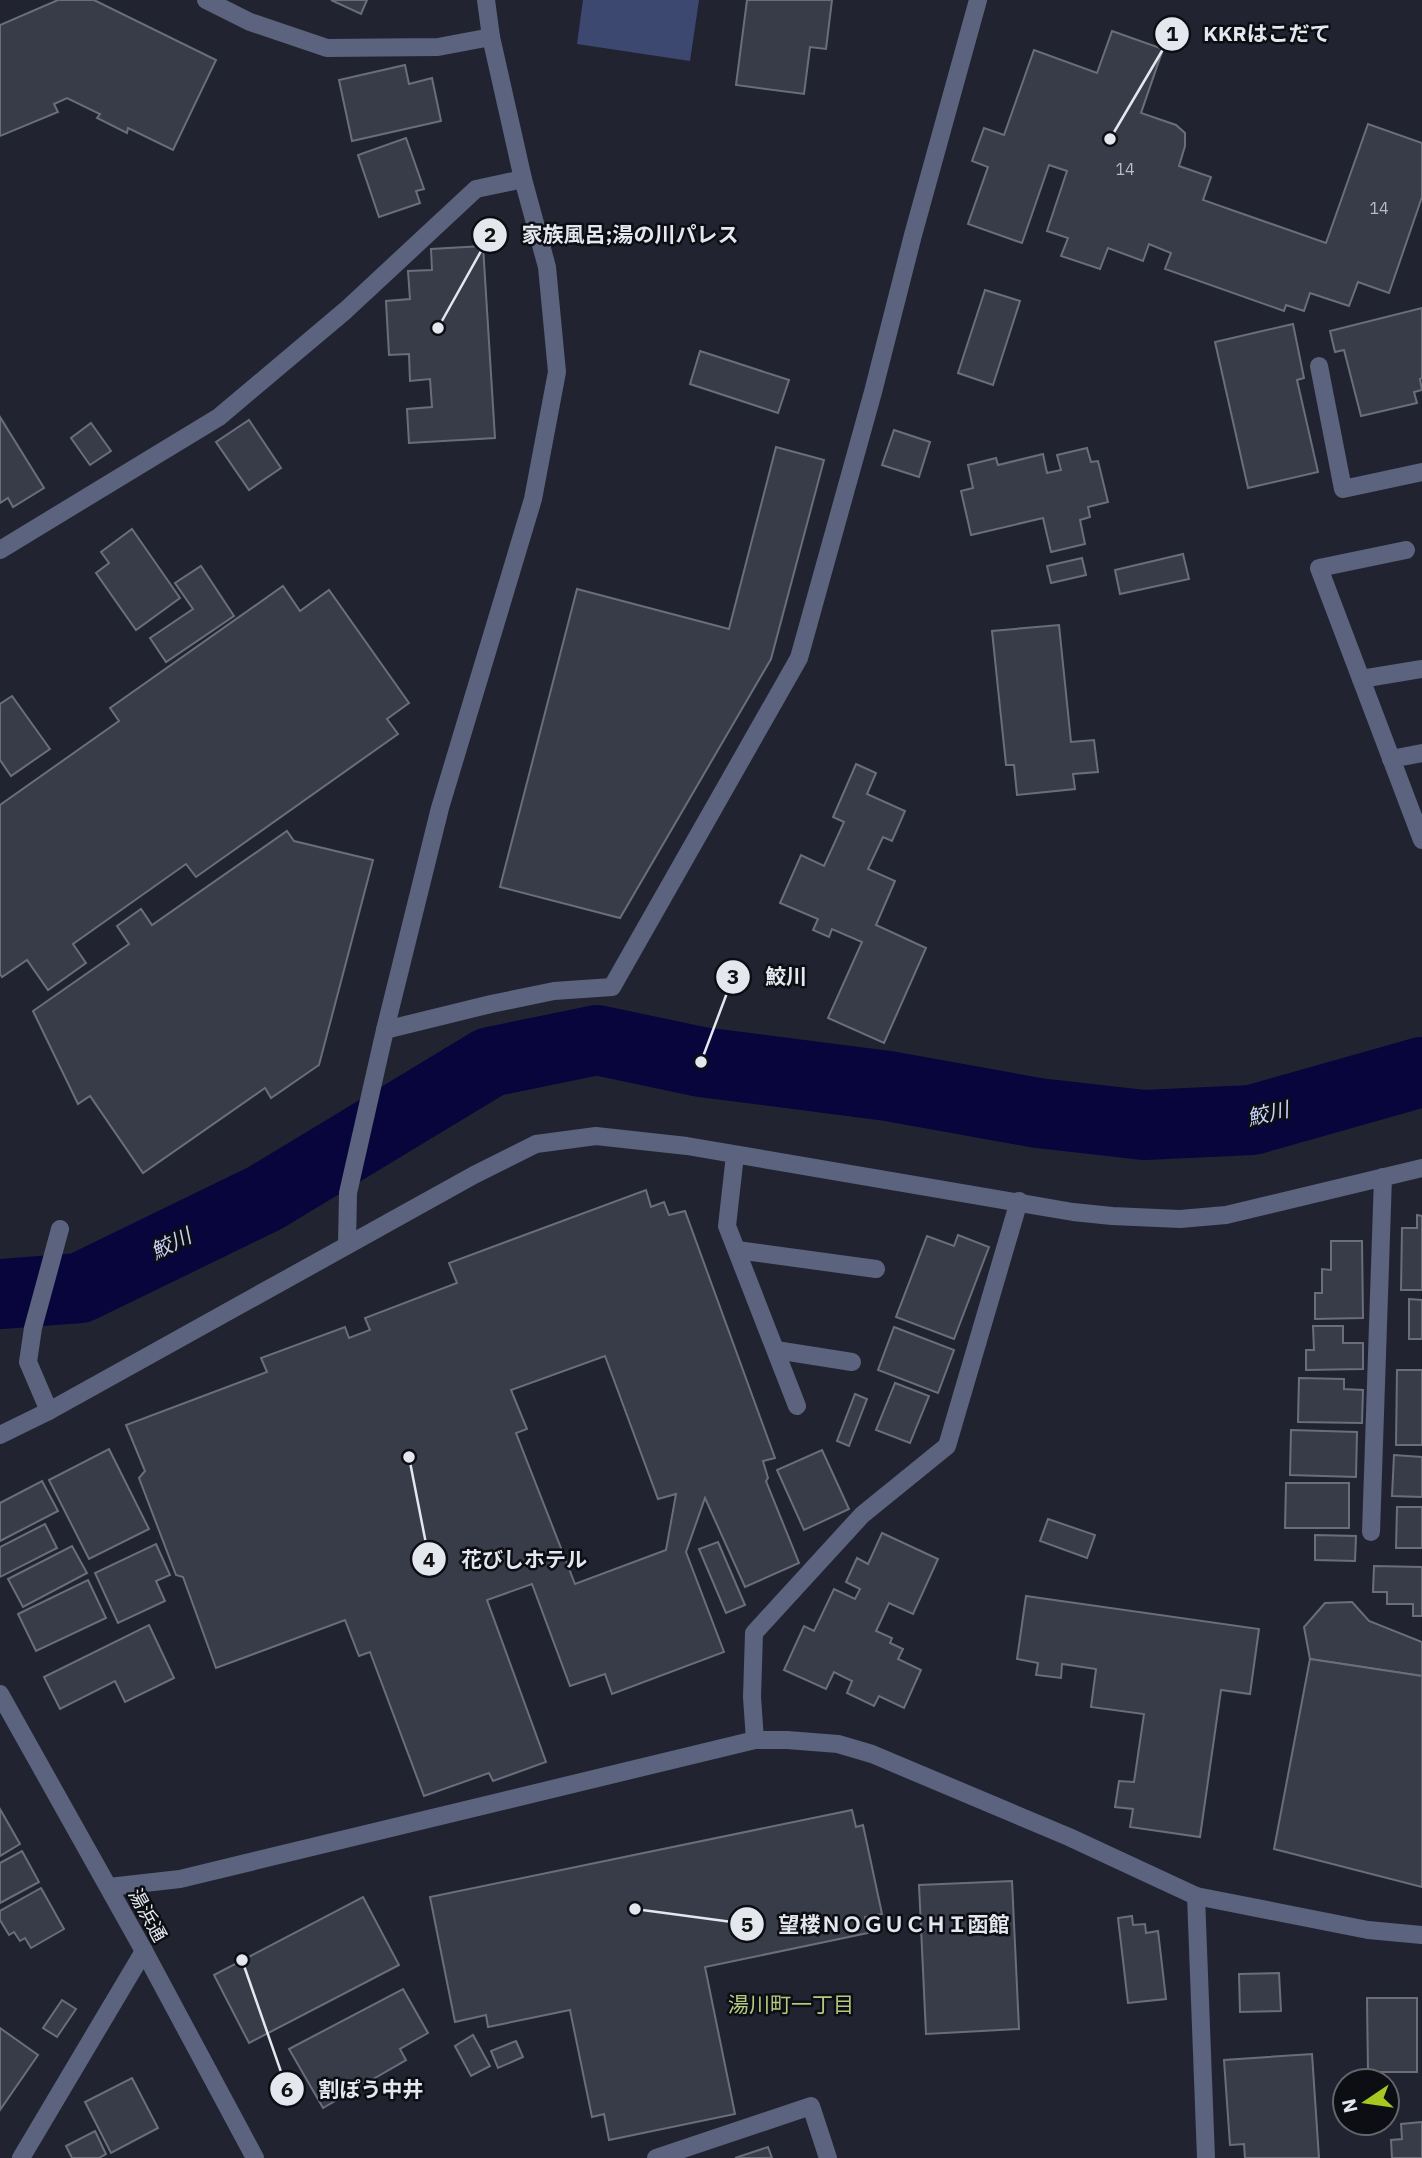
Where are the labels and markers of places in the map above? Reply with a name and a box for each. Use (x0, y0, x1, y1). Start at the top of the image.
callout: KKRはこだて (1155, 13, 1345, 55)
callout: 家族風呂;湯の川パレス (472, 214, 752, 256)
callout: 鮫川 (716, 956, 821, 998)
callout: 花びしホテル (412, 1538, 601, 1580)
callout: 望楼ＮＯＧＵＣＨＩ函館 (730, 1903, 1024, 1945)
callout: 割ぽう中井 (270, 2068, 438, 2110)

